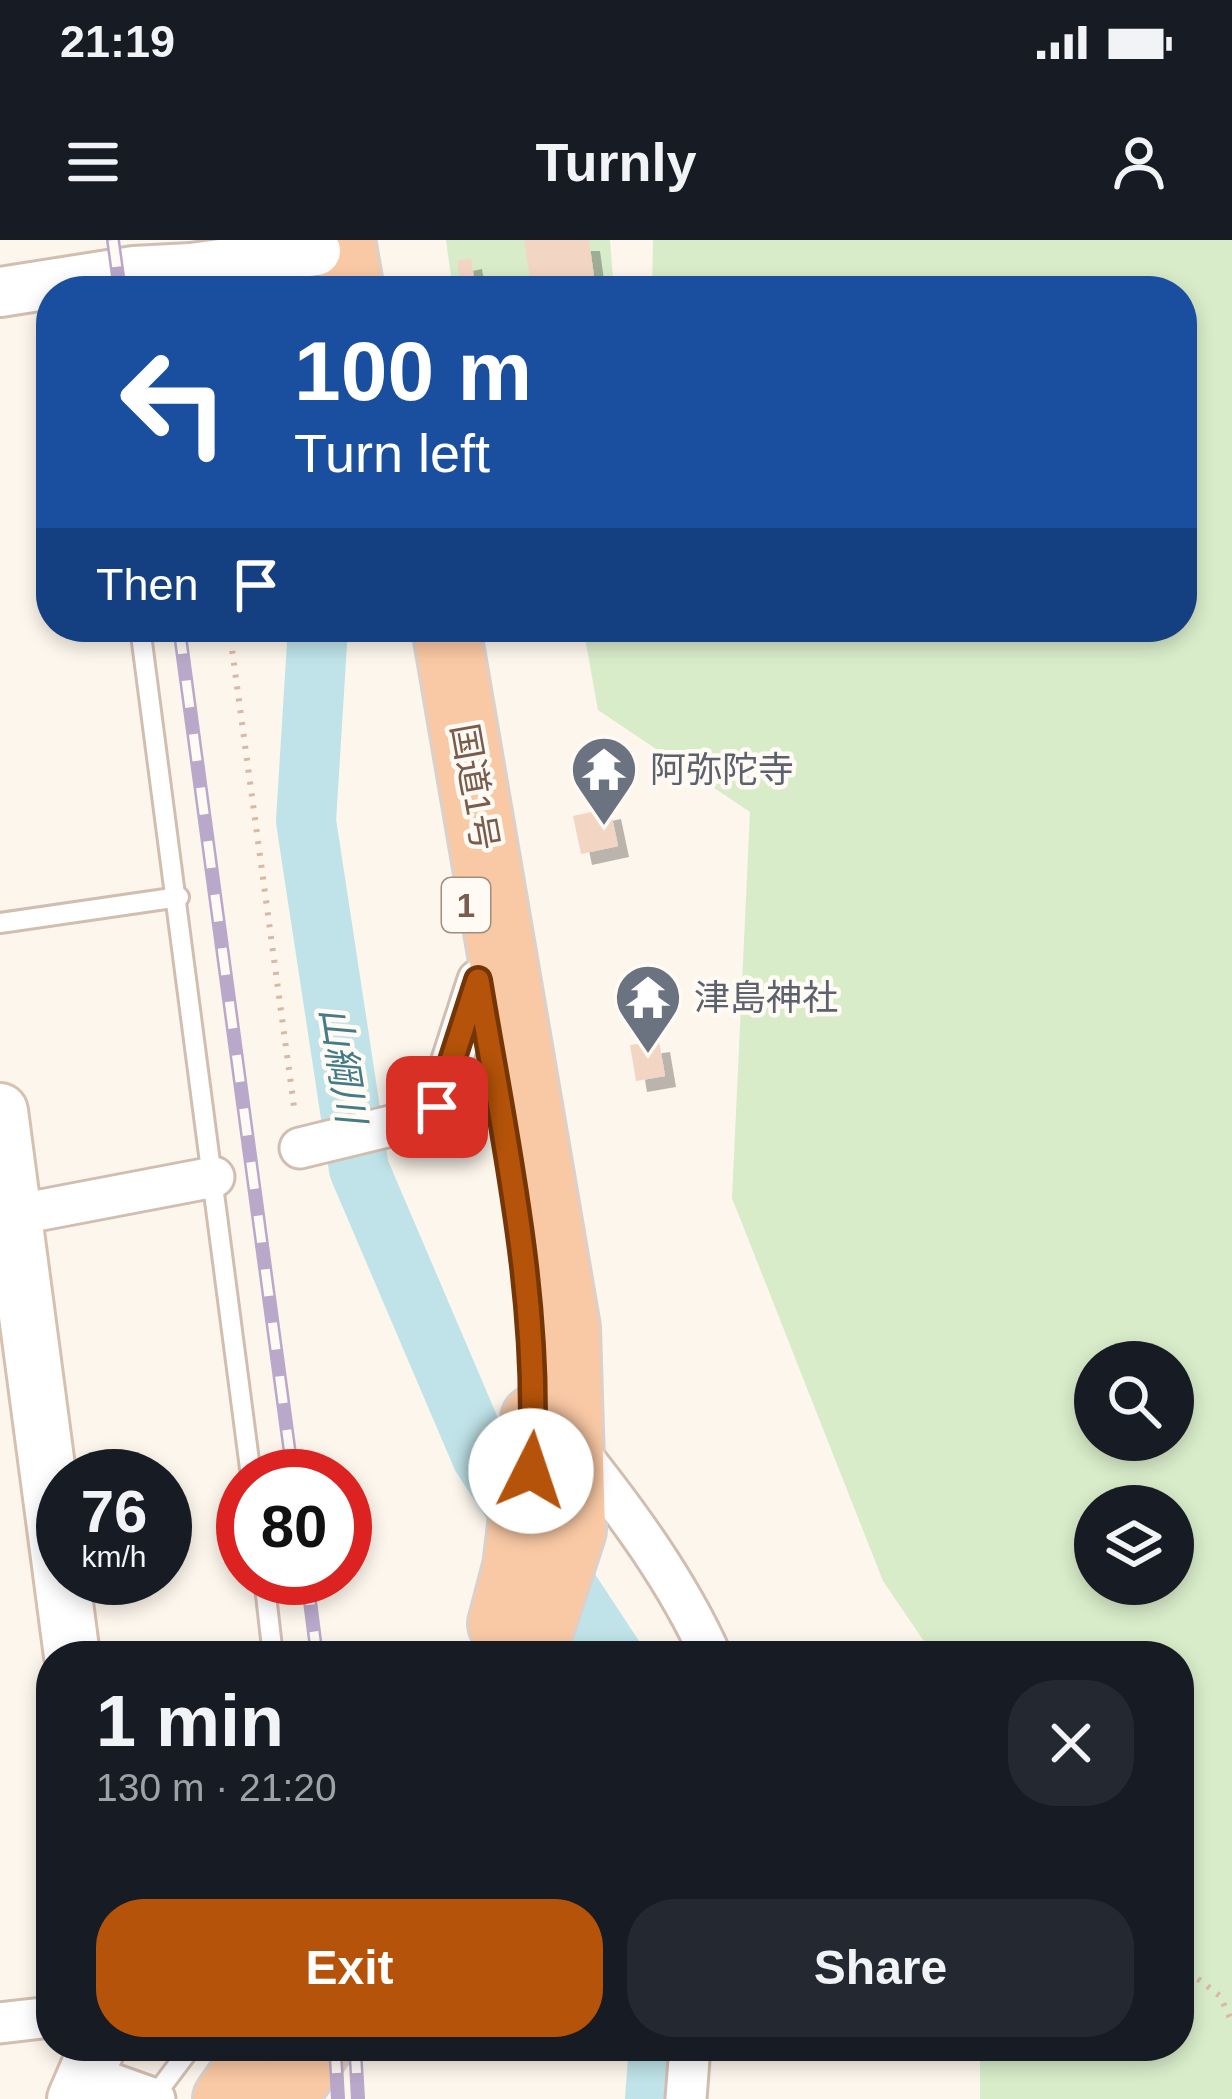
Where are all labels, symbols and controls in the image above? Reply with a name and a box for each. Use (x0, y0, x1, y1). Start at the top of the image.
text: 21:19 (60, 16, 175, 67)
icon: menu (60, 129, 126, 195)
icon: person (1106, 129, 1172, 195)
text: Turnly (536, 132, 697, 192)
icon: left (96, 324, 252, 480)
text: 100 m (294, 324, 532, 418)
text: Turn left (294, 423, 490, 483)
icon: arrive (223, 552, 289, 618)
text: Then (96, 559, 199, 610)
street label: 国道1号 (444, 720, 506, 854)
temple icon: 阿弥陀寺 (569, 734, 639, 828)
place label: 阿弥陀寺 (650, 749, 794, 790)
road number: 1 (442, 878, 490, 932)
temple icon: 津島神社 (613, 962, 683, 1056)
place label: 津島神社 (694, 977, 838, 1018)
water label: 山綱川 (313, 1004, 374, 1130)
pin (386, 1056, 488, 1158)
icon: arrive (404, 1074, 470, 1140)
map controls (1074, 1341, 1194, 1605)
button: search (1074, 1341, 1194, 1461)
position arrow (468, 1408, 594, 1534)
speed limit sign: 80 (216, 1449, 372, 1605)
text: 76 (81, 1478, 147, 1545)
button: layers (1074, 1485, 1194, 1605)
text: km/h (81, 1540, 147, 1573)
button: close (1008, 1680, 1134, 1806)
text: 1 min (96, 1681, 284, 1761)
text: 130 m · 21:20 (96, 1766, 337, 1809)
button: Exit (96, 1899, 603, 2037)
button: Share (627, 1899, 1134, 2037)

